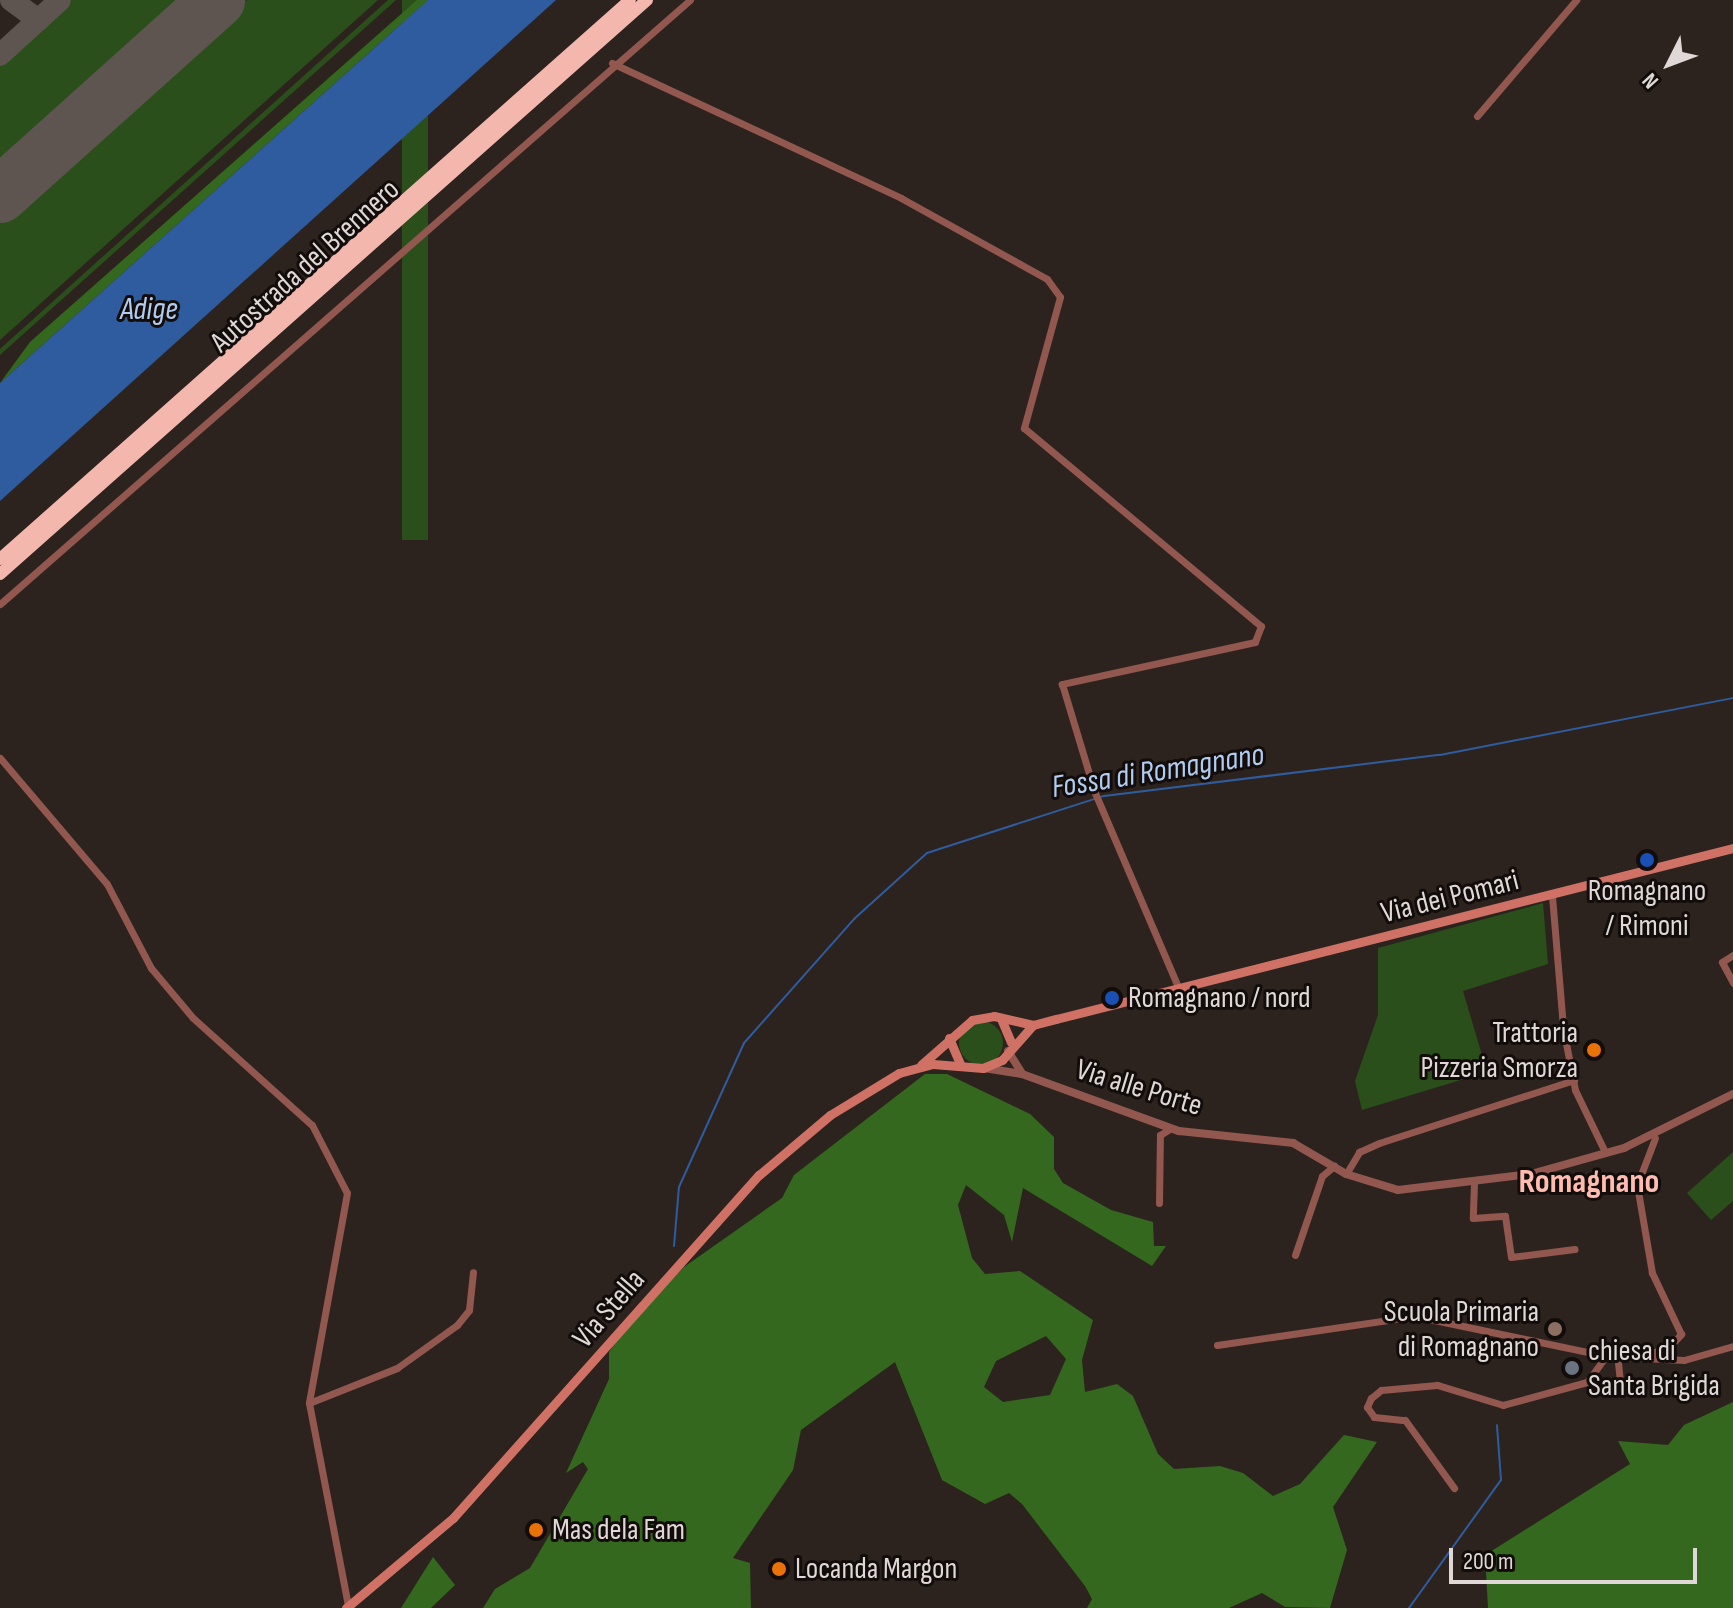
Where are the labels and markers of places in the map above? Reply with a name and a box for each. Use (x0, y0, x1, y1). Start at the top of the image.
marker: Romagnano / Rimoni (1638, 851, 1656, 869)
place label: Romagnano / Rimoni (1588, 873, 1706, 944)
place label: Romagnano / nord (1128, 980, 1311, 1016)
marker: Romagnano / nord (1103, 989, 1121, 1007)
place label: Trattoria Pizzeria Smorza (1421, 1015, 1578, 1086)
marker: Trattoria Pizzeria Smorza (1585, 1041, 1603, 1059)
place label: Scuola Primaria di Romagnano (1384, 1294, 1539, 1364)
marker: Scuola Primaria di Romagnano (1546, 1320, 1564, 1338)
place label: chiesa di Santa Brigida (1588, 1333, 1720, 1404)
marker: chiesa di Santa Brigida (1563, 1359, 1581, 1377)
place label: Mas dela Fam (552, 1512, 685, 1548)
marker: Mas dela Fam (527, 1521, 545, 1539)
place label: Locanda Margon (795, 1551, 957, 1587)
marker: Locanda Margon (770, 1560, 788, 1578)

